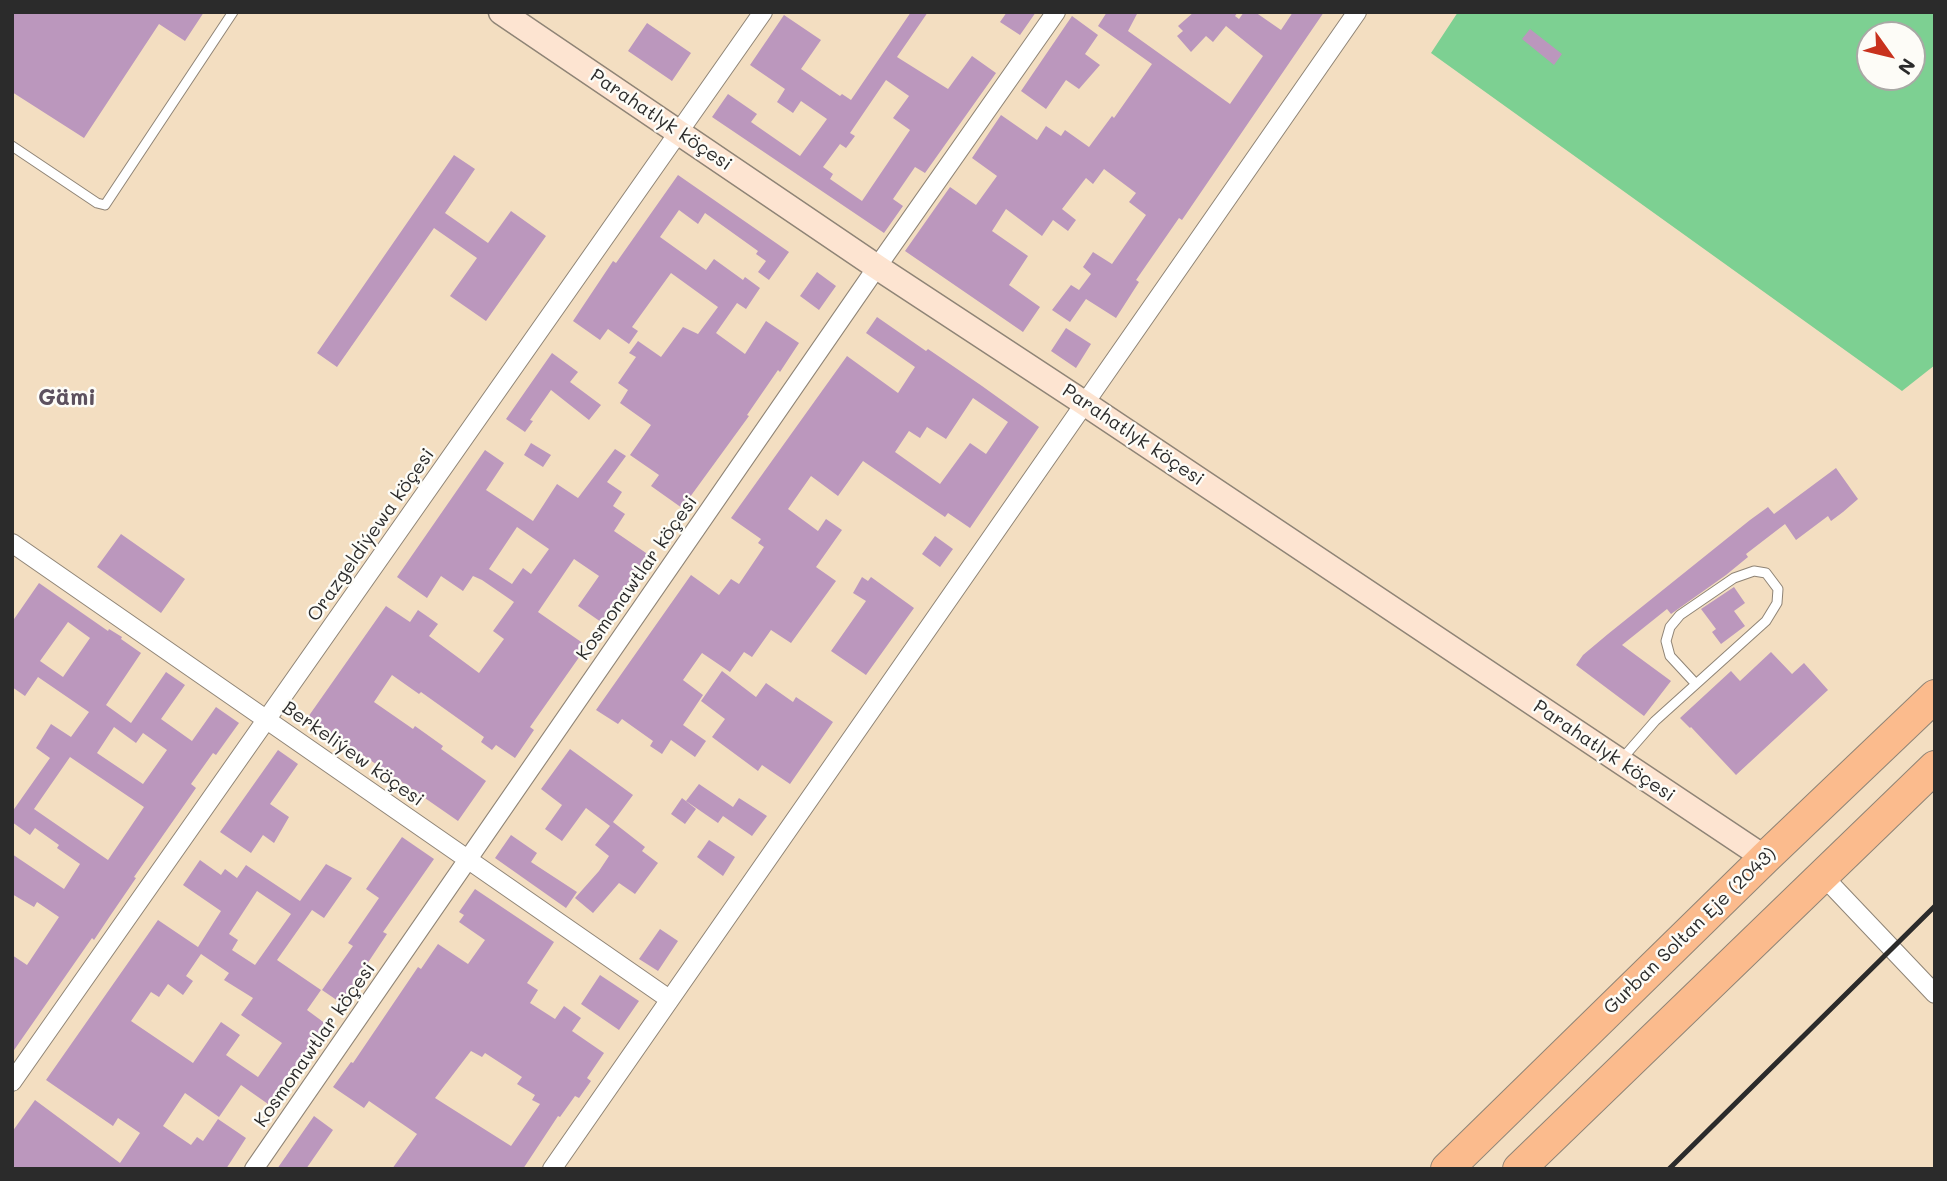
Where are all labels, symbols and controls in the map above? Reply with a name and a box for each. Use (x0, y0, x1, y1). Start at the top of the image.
north arrow (1856, 21, 1926, 91)
text: N (1893, 54, 1922, 80)
street label: Parahatlyk köçesi (586, 64, 736, 176)
street label: Parahatlyk köçesi (1058, 379, 1208, 491)
district label: Gämi (38, 384, 96, 412)
street label: Orazgeldiýewa köçesi (303, 444, 439, 626)
street label: Kosmonawtlar köçesi (572, 491, 702, 665)
street label: Parahatlyk köçesi (1529, 695, 1679, 807)
street label: Berkeliýew köçesi (278, 697, 428, 811)
street label: Gurban Soltan Eje (2043) (1599, 843, 1781, 1019)
street label: Kosmonawtlar köçesi (250, 958, 380, 1132)

